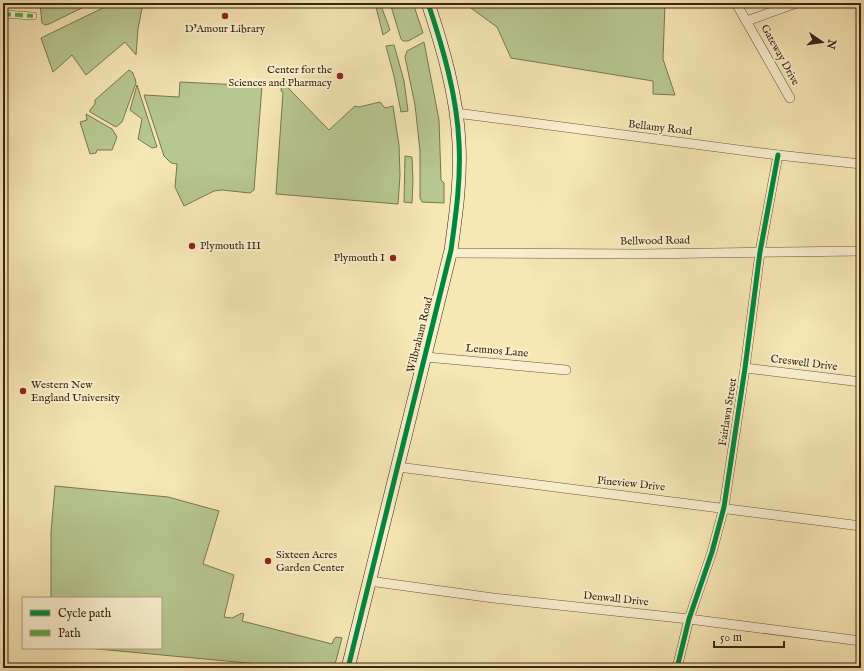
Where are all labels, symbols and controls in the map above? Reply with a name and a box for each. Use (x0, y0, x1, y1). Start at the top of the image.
marker: D’Amour Library (220, 11, 230, 21)
place label: D’Amour Library (185, 22, 266, 36)
street label: Gateway Drive (757, 22, 803, 88)
north arrow (802, 22, 842, 62)
text: N (823, 37, 839, 51)
place label: Center for the Sciences and Pharmacy (229, 63, 333, 90)
marker: Center for the Sciences and Pharmacy (335, 71, 345, 81)
street label: Bellamy Road (627, 117, 693, 139)
street label: Bellwood Road (620, 233, 690, 249)
place label: Plymouth III (200, 239, 261, 253)
marker: Plymouth III (187, 241, 197, 251)
place label: Plymouth I (334, 251, 385, 265)
marker: Plymouth I (388, 253, 398, 263)
street label: Wilbraham Road (404, 296, 436, 374)
street label: Lemnos Lane (465, 341, 529, 361)
street label: Creswell Drive (770, 352, 838, 374)
street label: Fairlawn Street (716, 377, 740, 447)
place label: Western New England University (31, 378, 121, 405)
marker: Western New England University (18, 386, 28, 396)
street label: Pineview Drive (596, 473, 666, 495)
place label: Sixteen Acres Garden Center (276, 548, 344, 575)
marker: Sixteen Acres Garden Center (263, 556, 273, 566)
street label: Denwall Drive (583, 589, 649, 609)
legend (22, 597, 162, 649)
text: Cycle path (58, 606, 112, 622)
scale bar (714, 623, 784, 649)
text: Path (58, 626, 81, 641)
text: 50 m (720, 630, 742, 645)

